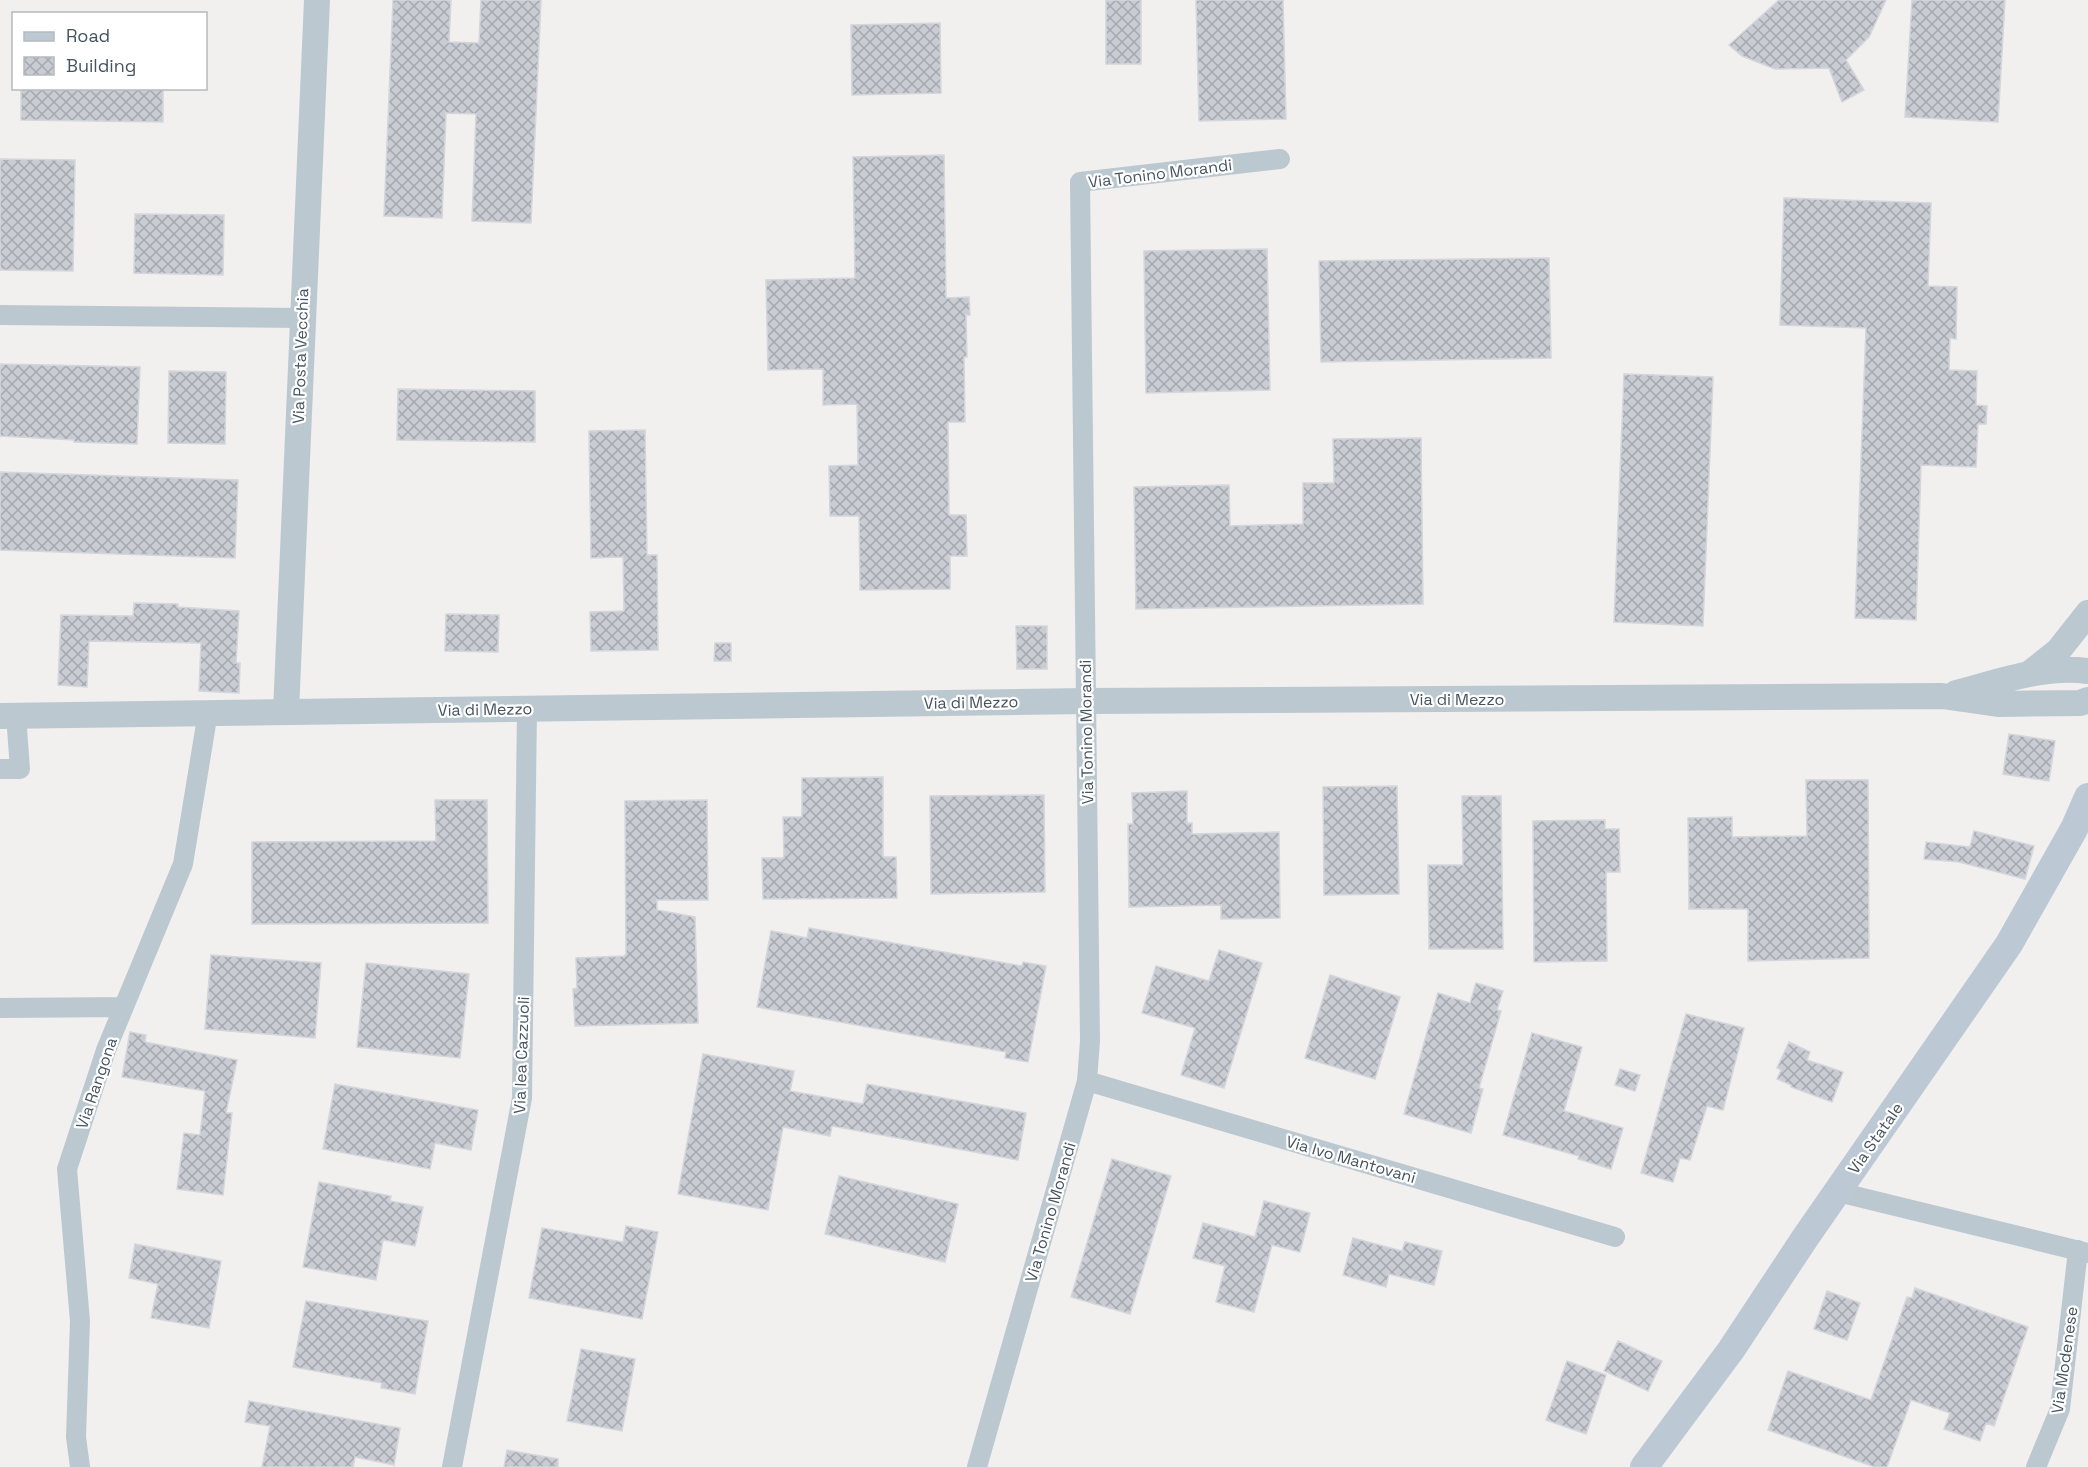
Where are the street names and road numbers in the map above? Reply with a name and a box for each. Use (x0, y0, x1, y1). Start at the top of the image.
street label: Via Tonino Morandi (1087, 154, 1233, 193)
street label: Via Posta Vecchia (288, 288, 313, 424)
street label: Via Tonino Morandi (1075, 659, 1098, 804)
street label: Via di Mezzo (1410, 689, 1504, 710)
street label: Via di Mezzo (923, 691, 1019, 714)
street label: Via di Mezzo (437, 698, 533, 721)
street label: Via lea Cazzuoli (509, 996, 534, 1114)
street label: Via Rangona (71, 1035, 122, 1132)
street label: Via Statale (1843, 1098, 1908, 1178)
street label: Via Ivo Mantovani (1284, 1131, 1418, 1188)
street label: Via Tonino Morandi (1020, 1140, 1081, 1285)
street label: Via Modenese (2047, 1305, 2082, 1415)

